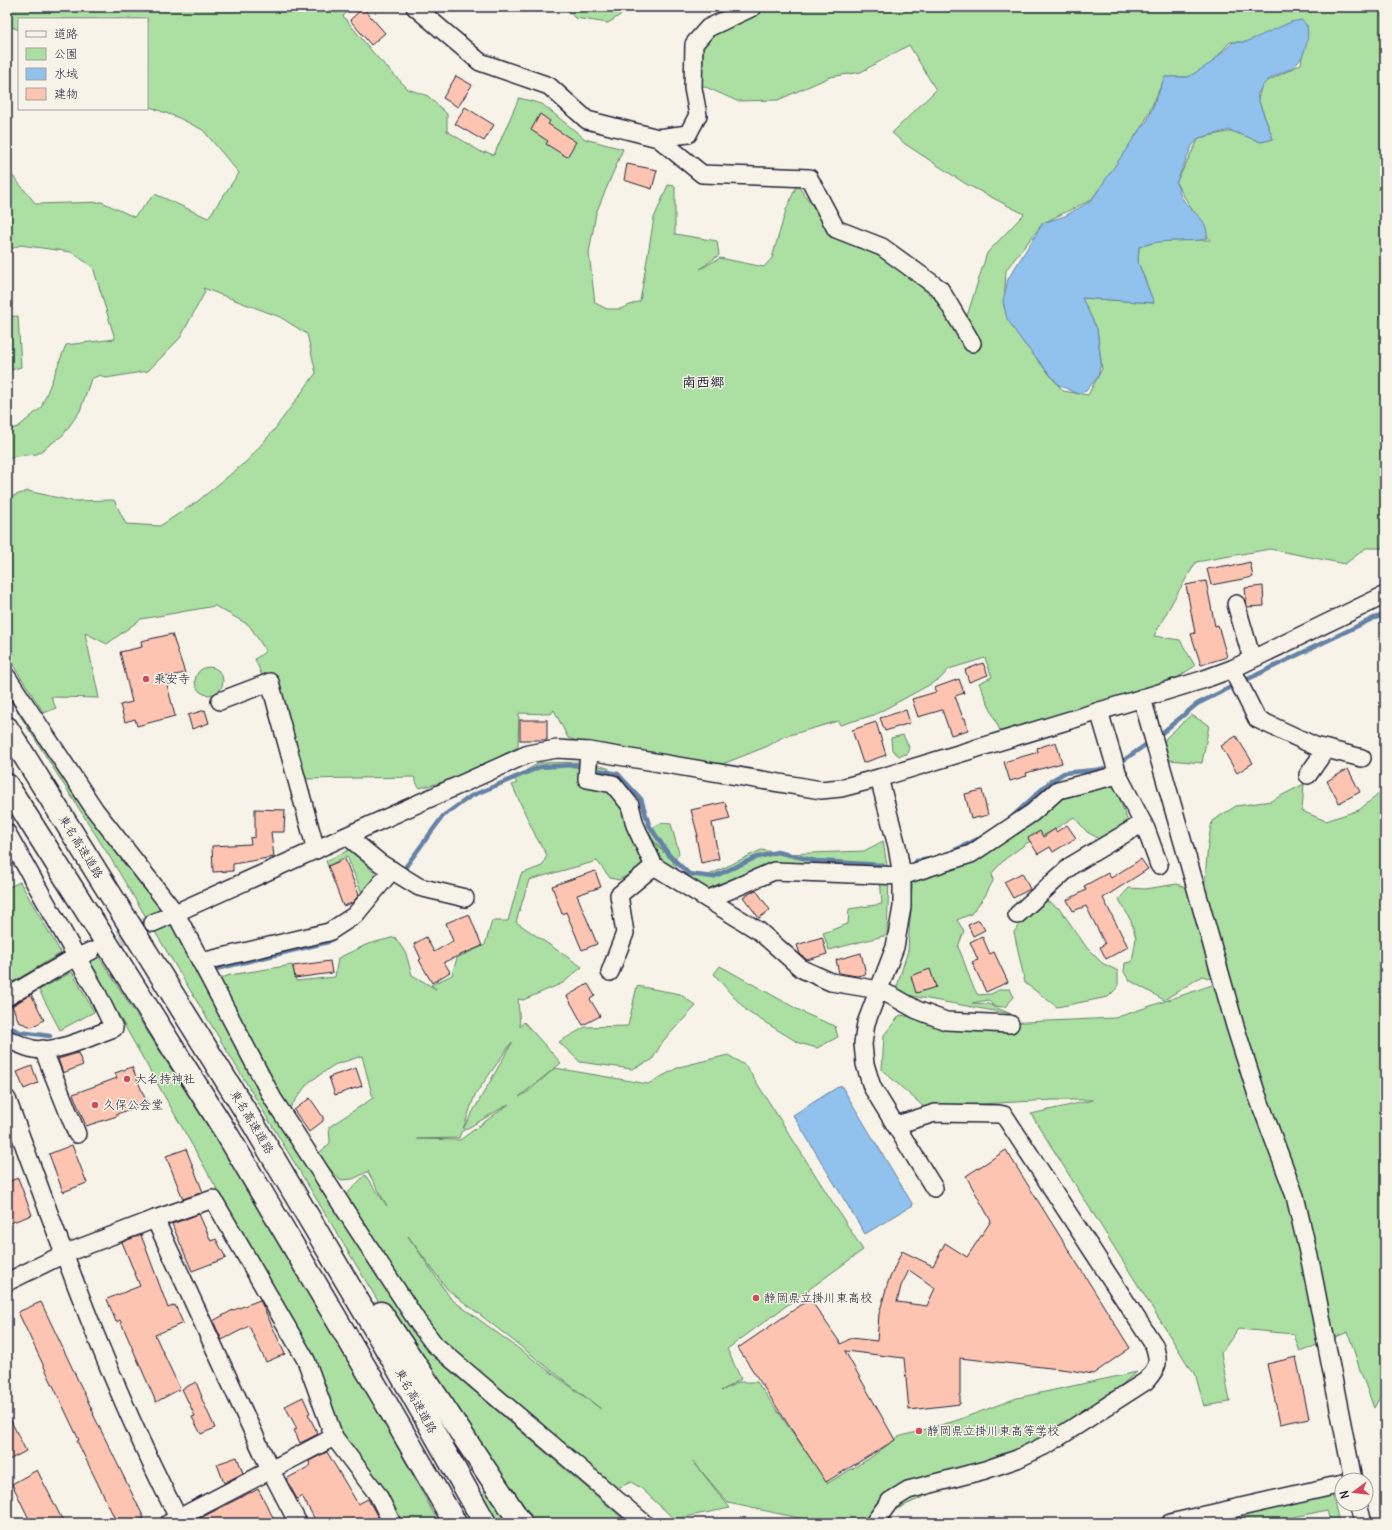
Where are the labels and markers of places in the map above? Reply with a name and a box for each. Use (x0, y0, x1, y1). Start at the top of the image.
place label: 乗安寺 (154, 671, 190, 686)
marker: 乗安寺 (141, 674, 151, 684)
place label: 大名持神社 (135, 1071, 195, 1086)
marker: 大名持神社 (122, 1074, 132, 1084)
place label: 久保公会堂 (103, 1097, 163, 1112)
marker: 久保公会堂 (90, 1100, 100, 1110)
place label: 静岡県立掛川東高校 (764, 1290, 872, 1305)
marker: 静岡県立掛川東高校 (751, 1293, 761, 1303)
place label: 静岡県立掛川東高等学校 (927, 1423, 1059, 1438)
marker: 静岡県立掛川東高等学校 (914, 1426, 924, 1436)

